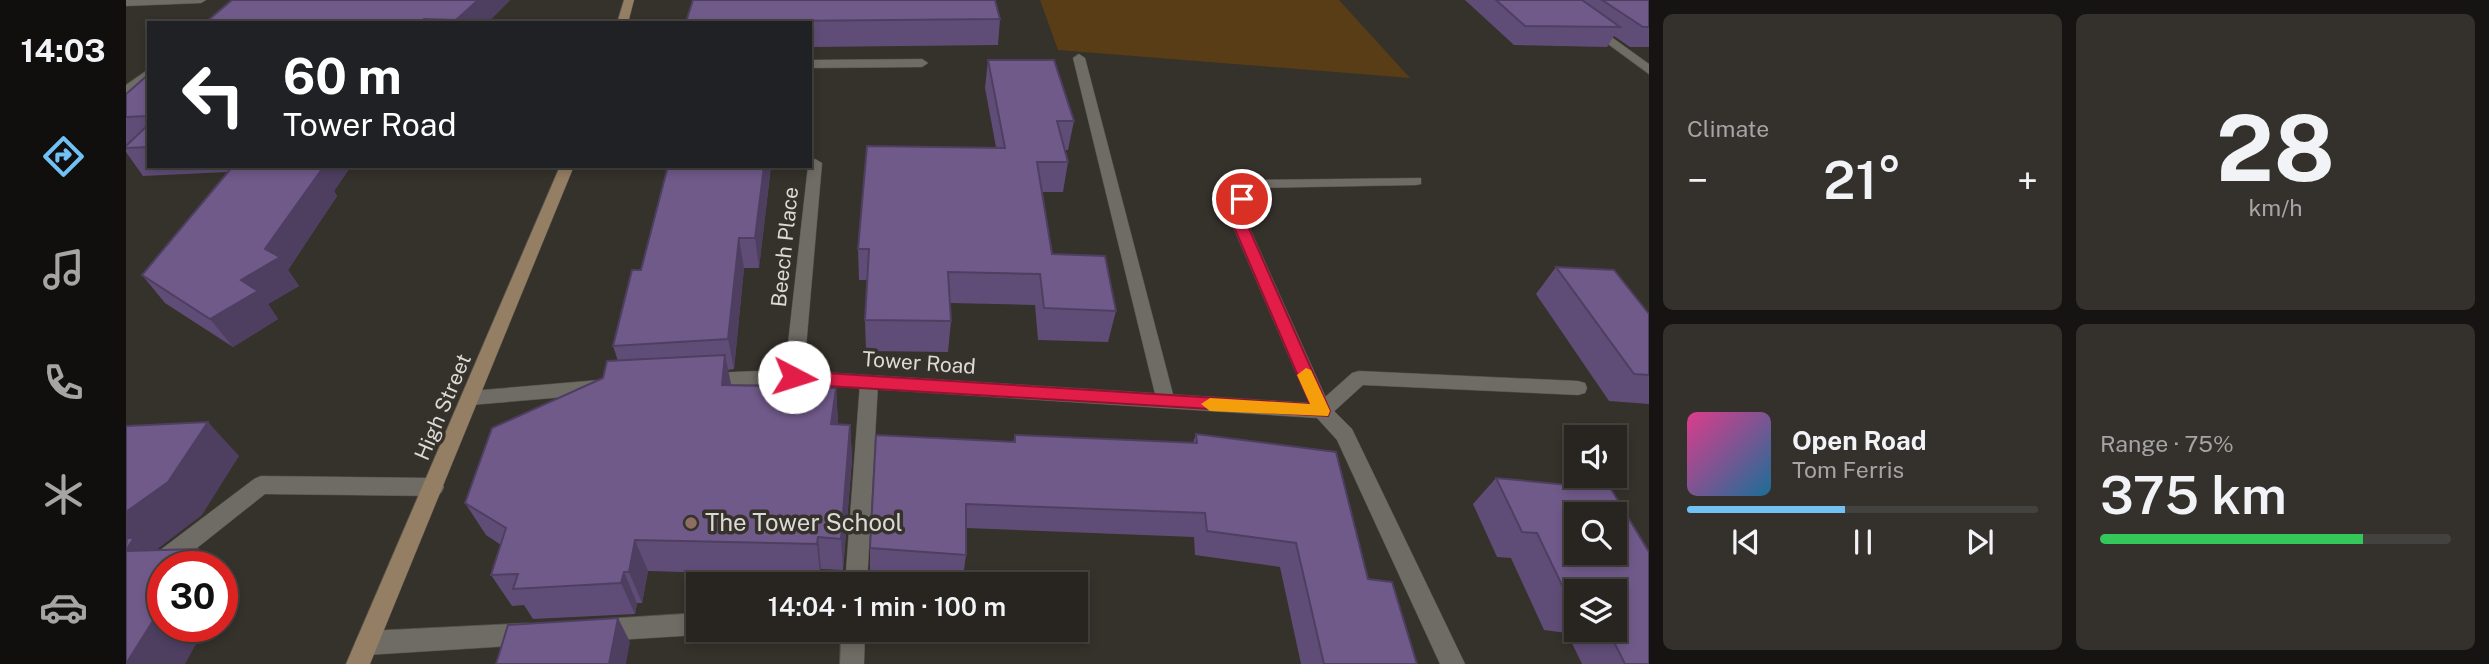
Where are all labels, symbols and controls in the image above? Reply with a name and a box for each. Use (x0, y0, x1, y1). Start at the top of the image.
text: 14:03 (20, 32, 106, 69)
text: 60 m (283, 47, 402, 105)
icon: left (168, 49, 259, 140)
text: 28 (2216, 95, 2335, 201)
text: Tower Road (283, 106, 456, 143)
text: Climate (1687, 115, 1769, 142)
icon: directions (39, 132, 88, 181)
text: 21° (1823, 150, 1902, 211)
text: − (1687, 158, 1708, 203)
text: + (2017, 158, 2038, 203)
pin (1212, 169, 1272, 229)
icon: arrive (1223, 180, 1261, 218)
street label: Beech Place (766, 186, 803, 308)
text: km/h (2248, 194, 2303, 221)
icon: music (39, 245, 88, 294)
position arrow (757, 340, 831, 414)
street label: Tower Road (861, 346, 977, 379)
street label: High Street (409, 350, 476, 464)
icon: phone (39, 358, 88, 407)
map controls (1564, 425, 1627, 642)
button: sound (1564, 425, 1627, 488)
text: Open Road (1792, 425, 1927, 456)
text: Range · 75% (2100, 430, 2234, 457)
text: Tom Ferris (1792, 456, 1904, 483)
text: 375 km (2100, 465, 2287, 526)
icon: climate (39, 470, 88, 519)
button: search (1564, 502, 1627, 565)
place label: The Tower School (705, 508, 903, 536)
marker: The Tower School (683, 515, 699, 531)
icon: previous (1727, 523, 1765, 561)
icon: pause (1844, 523, 1882, 561)
icon: next (1961, 523, 1999, 561)
speed limit sign: 30 (147, 551, 238, 642)
button: layers (1564, 579, 1627, 642)
icon: car (39, 583, 88, 632)
text: 14:04 · 1 min · 100 m (768, 591, 1006, 622)

